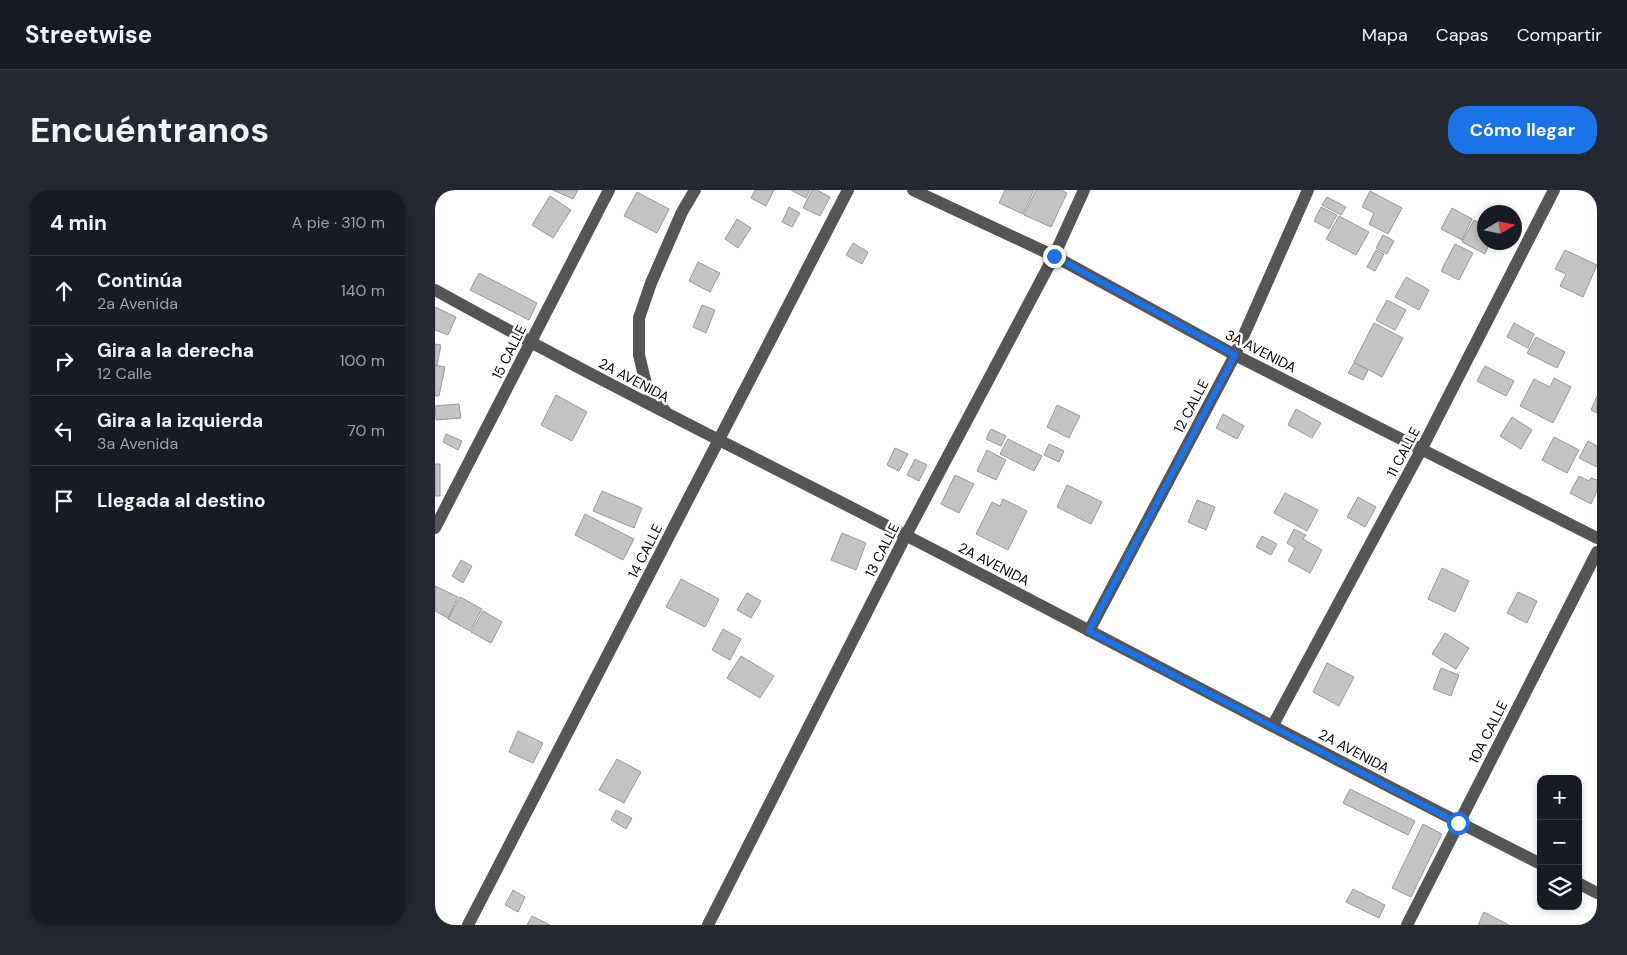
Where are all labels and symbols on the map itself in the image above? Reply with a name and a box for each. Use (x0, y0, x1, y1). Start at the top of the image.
north arrow (1477, 205, 1522, 250)
route end (1043, 245, 1066, 268)
street label: 15 CALLE (488, 322, 530, 382)
street label: 3A AVENIDA (1223, 325, 1299, 377)
street label: 2A AVENIDA (596, 354, 672, 406)
street label: 12 CALLE (1169, 376, 1213, 436)
street label: 11 CALLE (1382, 424, 1424, 480)
street label: 13 CALLE (861, 520, 903, 580)
street label: 14 CALLE (624, 521, 666, 581)
street label: 2A AVENIDA (955, 538, 1033, 590)
street label: 10A CALLE (1465, 697, 1512, 766)
street label: 2A AVENIDA (1316, 725, 1392, 777)
route start (1447, 812, 1470, 835)

